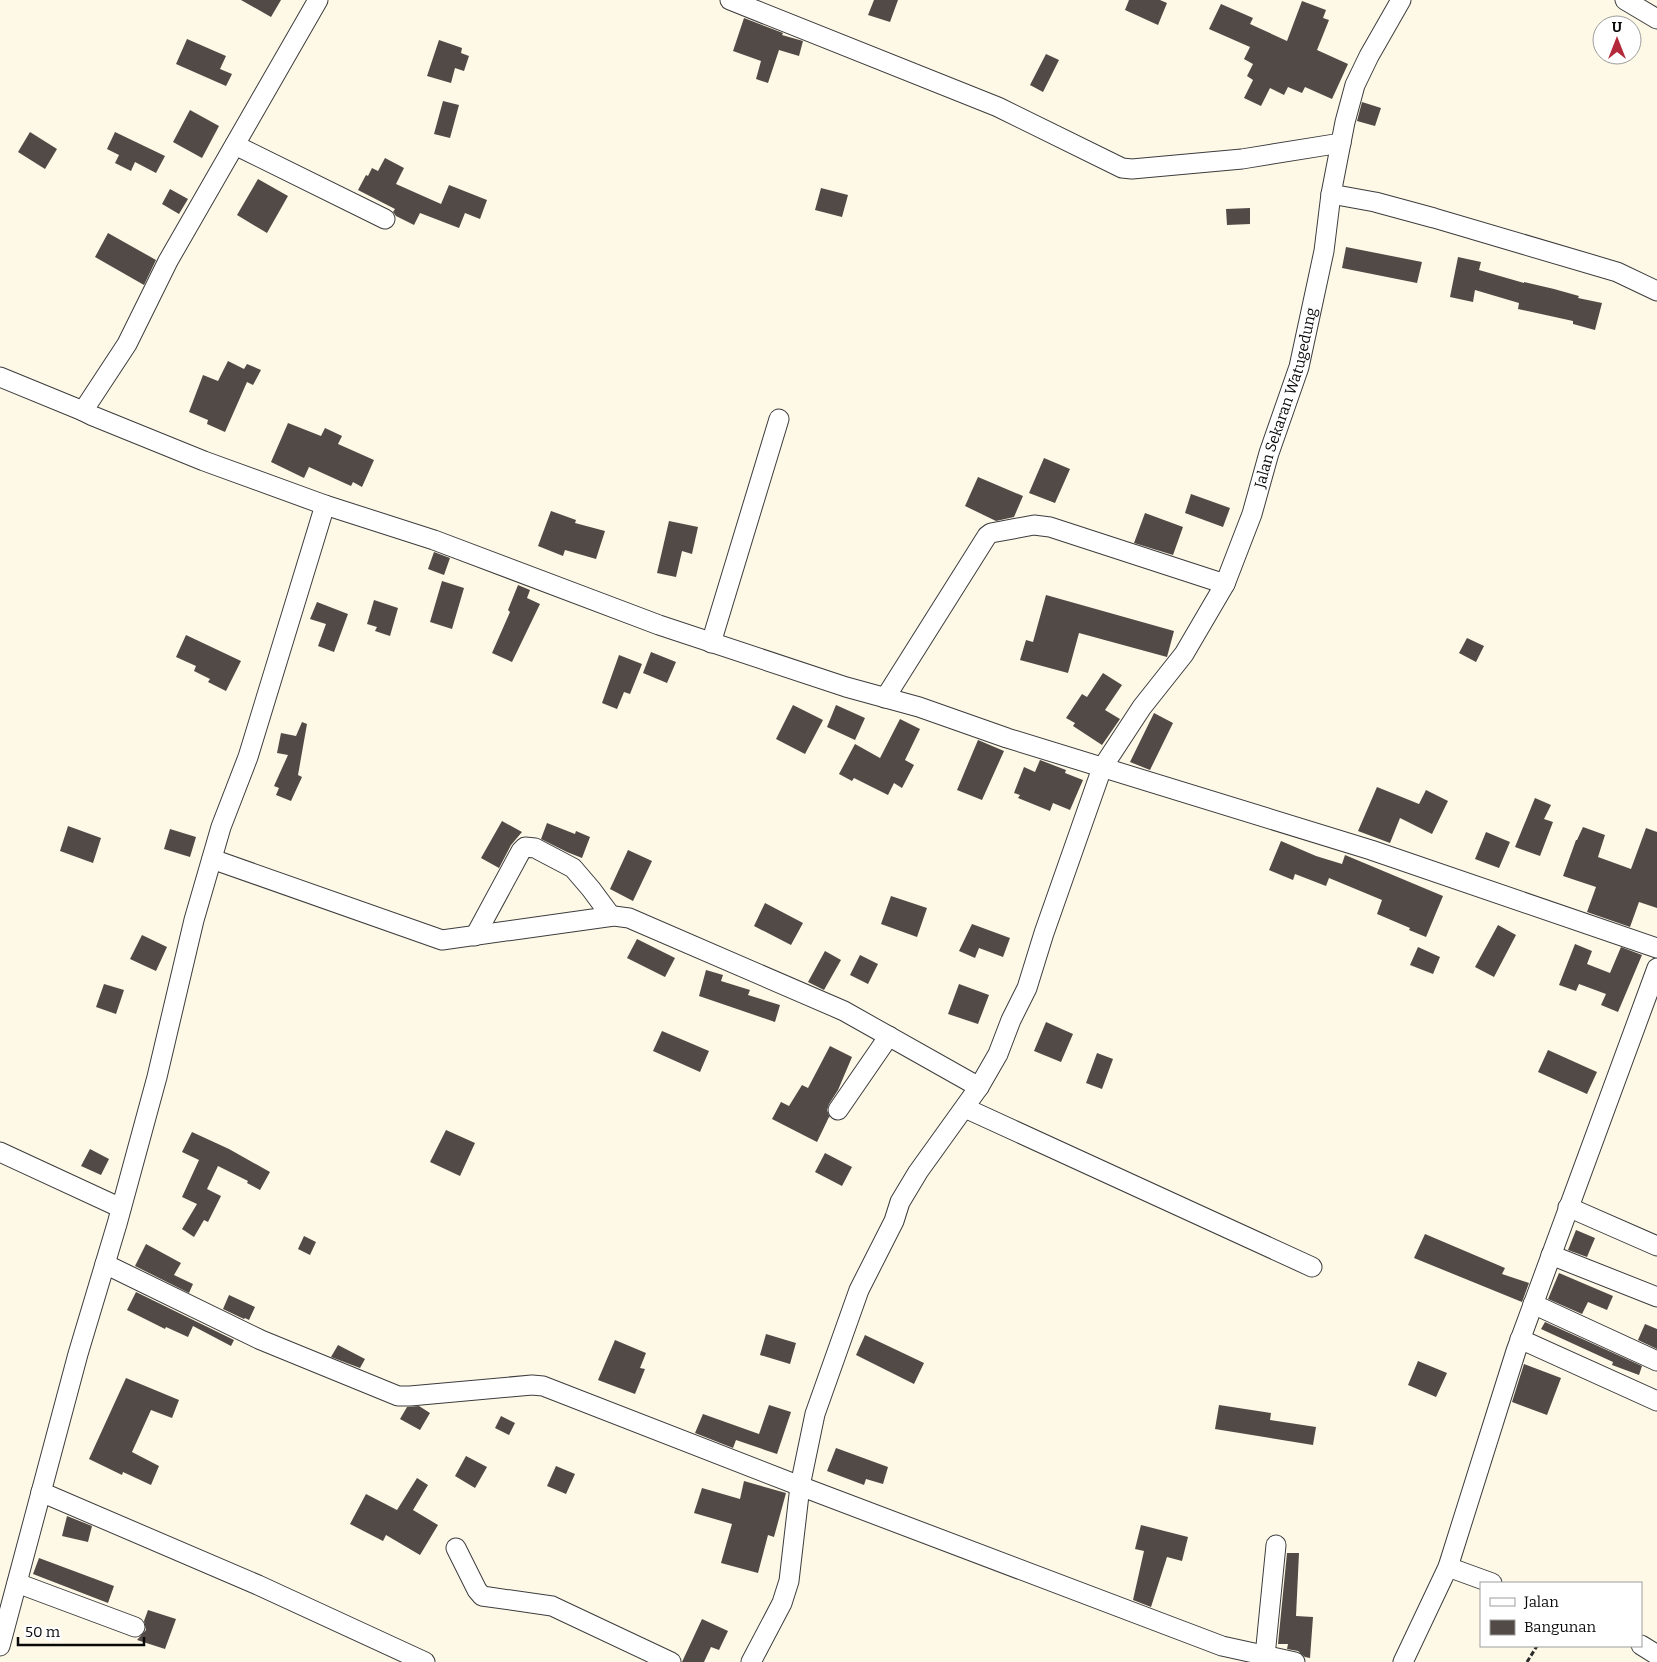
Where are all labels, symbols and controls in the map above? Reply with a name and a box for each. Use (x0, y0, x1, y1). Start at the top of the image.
north arrow (1592, 15, 1642, 65)
text: U (1612, 19, 1623, 36)
street label: Jalan Sekaran Watugedung (1250, 306, 1321, 491)
legend (1480, 1582, 1642, 1647)
text: Jalan (1523, 1593, 1559, 1611)
scale bar (18, 1614, 144, 1646)
text: Bangunan (1524, 1618, 1596, 1636)
text: 50 m (25, 1623, 61, 1641)

